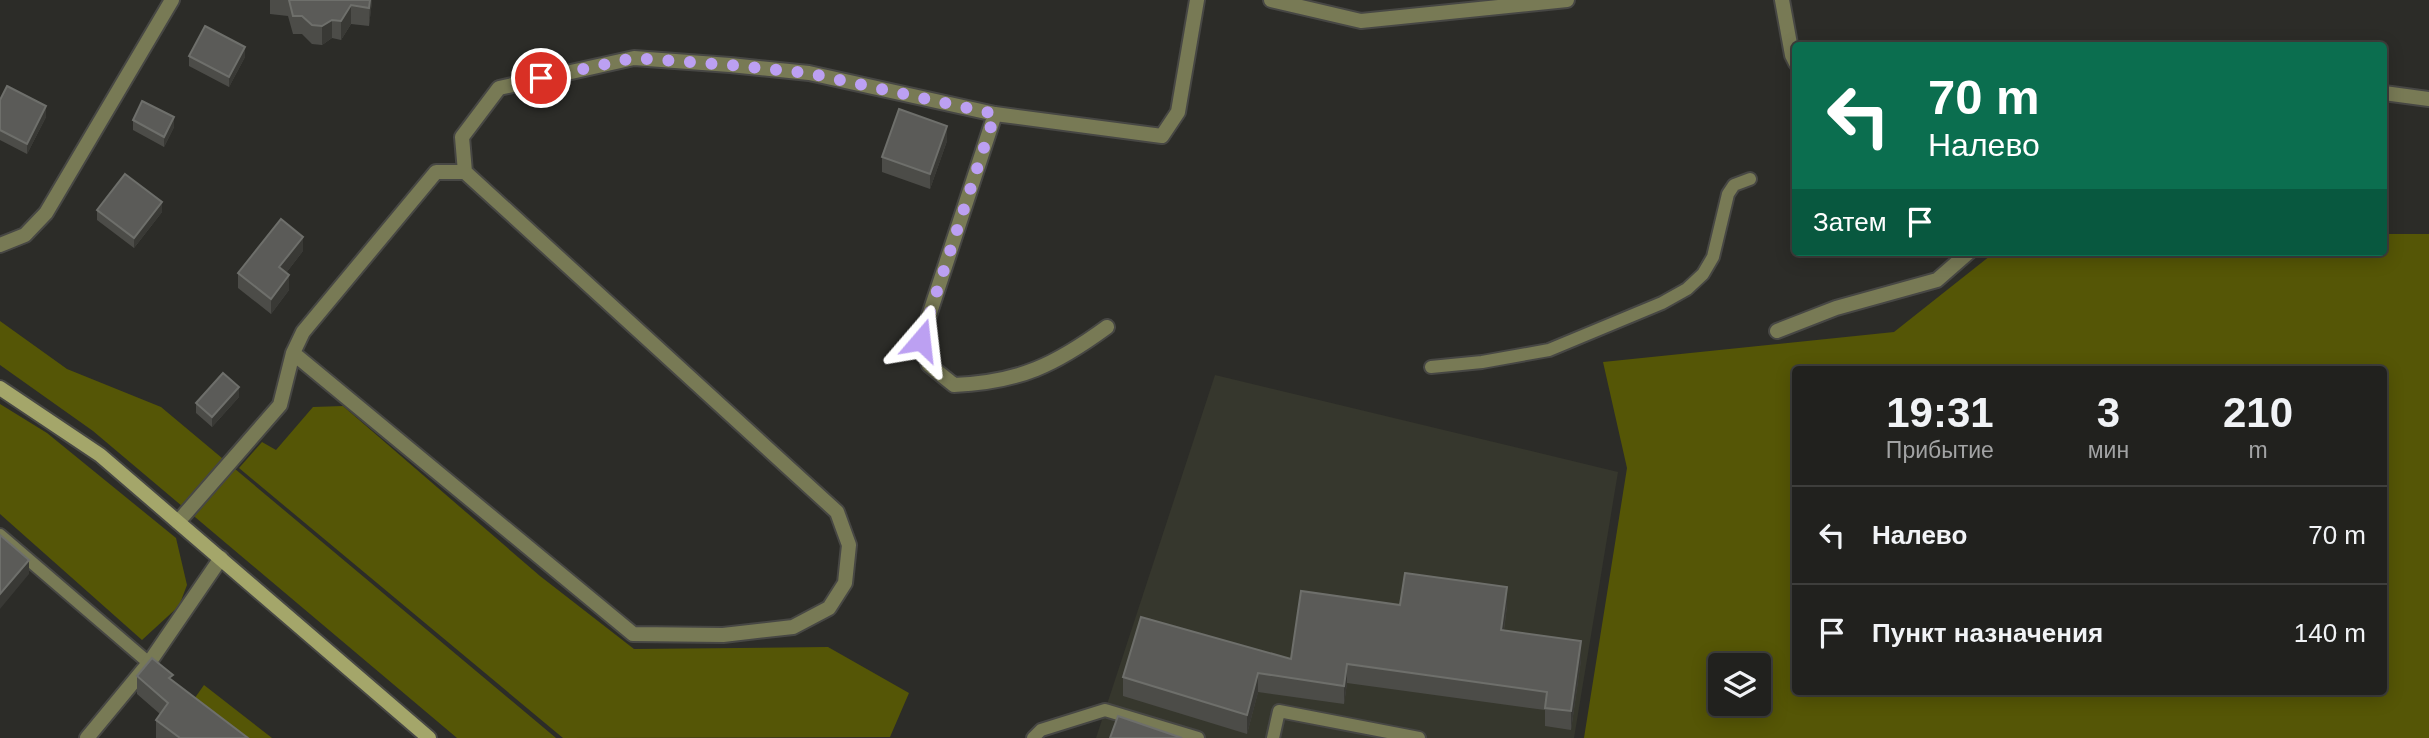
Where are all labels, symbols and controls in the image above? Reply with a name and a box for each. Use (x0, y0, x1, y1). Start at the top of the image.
pin (511, 48, 571, 108)
icon: arrive (522, 59, 560, 97)
icon: left (1813, 70, 1904, 161)
text: 70 m (1928, 70, 2040, 124)
text: Налево (1928, 127, 2040, 163)
icon: arrive (1901, 203, 1939, 241)
text: Затем (1813, 207, 1887, 237)
position arrow (884, 303, 958, 377)
text: 19:31 (1886, 389, 1994, 436)
text: 3 (2097, 389, 2120, 436)
text: 210 (2223, 389, 2293, 436)
text: Прибытие (1886, 437, 1994, 463)
text: мин (2088, 437, 2129, 463)
text: m (2248, 437, 2268, 463)
icon: left (1813, 516, 1851, 554)
text: Налево (1872, 520, 1967, 550)
text: 70 m (2308, 520, 2366, 550)
icon: arrive (1813, 614, 1851, 652)
text: Пункт назначения (1872, 618, 2103, 648)
text: 140 m (2294, 618, 2366, 648)
map controls (1708, 653, 1771, 716)
button: layers (1708, 653, 1771, 716)

